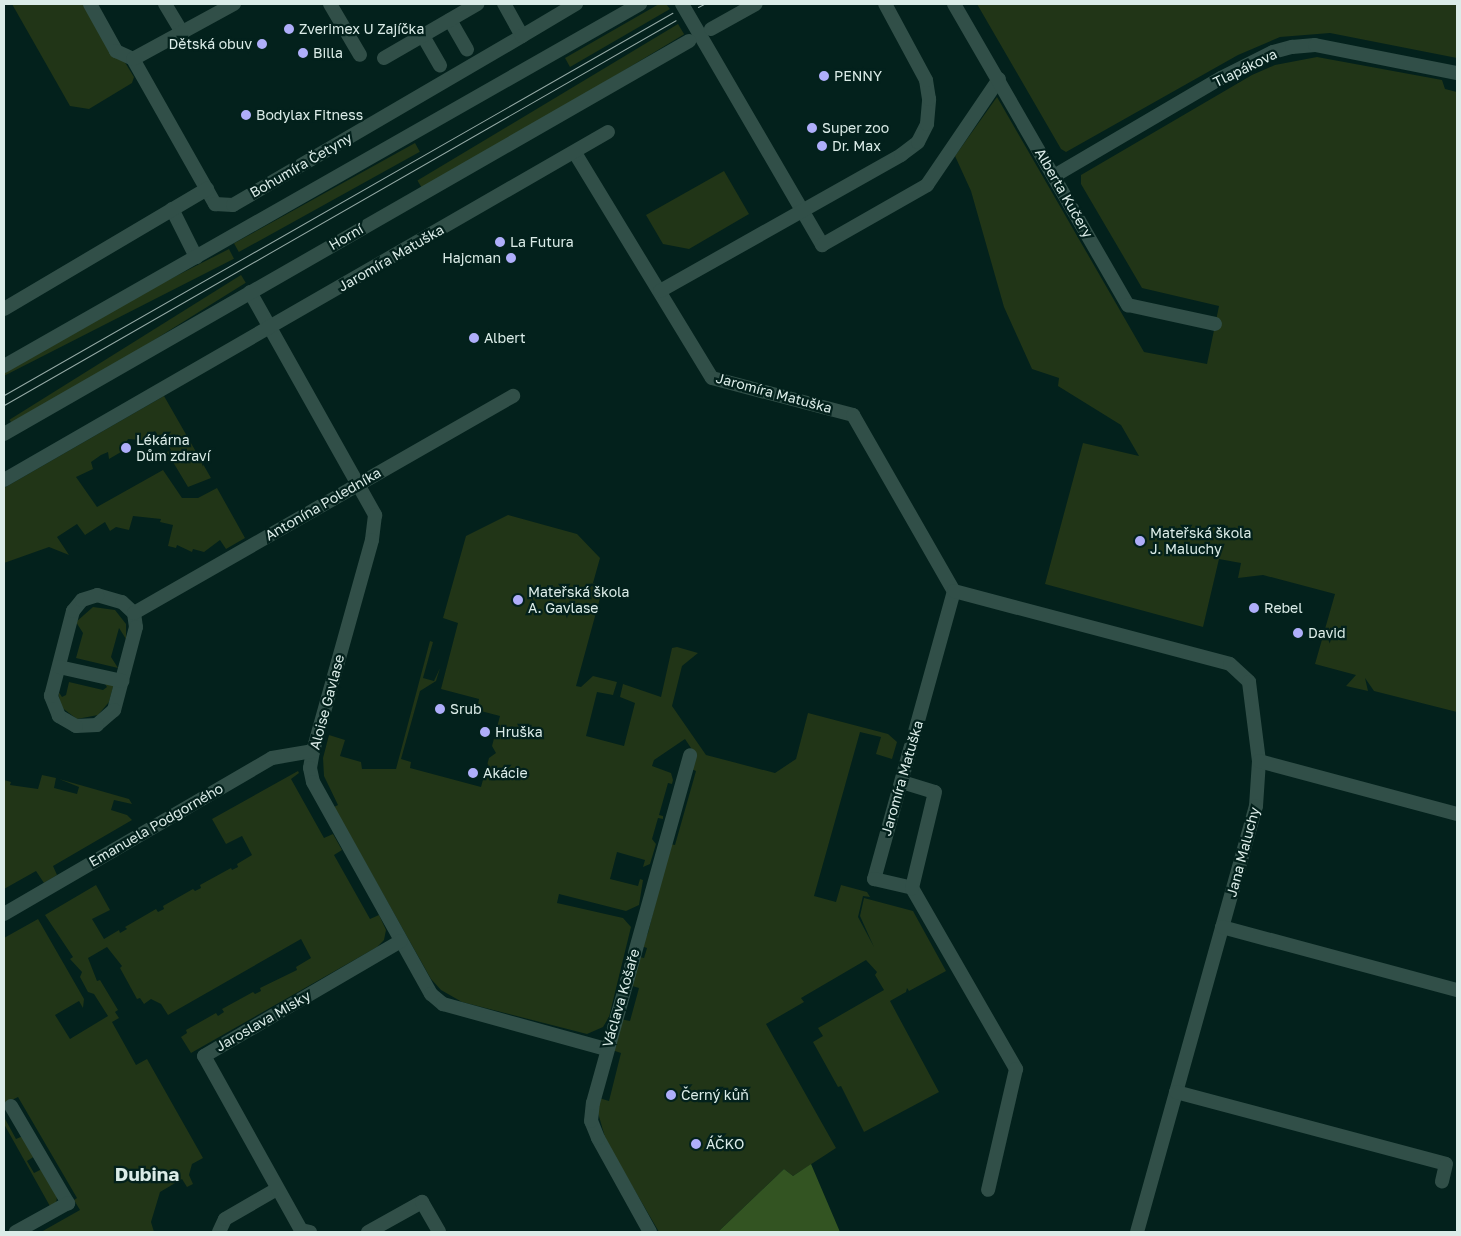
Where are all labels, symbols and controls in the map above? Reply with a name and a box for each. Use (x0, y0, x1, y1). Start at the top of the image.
place label: Zverimex U Zajíčka (299, 21, 424, 37)
marker: Zverimex U Zajíčka (283, 23, 295, 35)
place label: Dětská obuv (169, 36, 252, 52)
marker: Dětská obuv (256, 38, 268, 50)
place label: Billa (313, 45, 343, 61)
street label: Tlapákova (1210, 45, 1280, 91)
marker: Billa (297, 47, 309, 59)
place label: PENNY (834, 68, 882, 84)
marker: PENNY (818, 70, 830, 82)
place label: Bodylax Fitness (256, 107, 363, 123)
marker: Bodylax Fitness (240, 109, 252, 121)
place label: Super zoo (822, 120, 889, 136)
marker: Super zoo (806, 122, 818, 134)
street label: Bohumíra Četyny (247, 129, 355, 201)
place label: Dr. Max (832, 138, 881, 154)
marker: Dr. Max (816, 140, 828, 152)
street label: Alberta Kučery (1032, 145, 1096, 241)
street label: Horní (326, 221, 366, 253)
street label: Jaromíra Matuška (335, 221, 447, 295)
place label: La Futura (510, 234, 574, 250)
marker: La Futura (494, 236, 506, 248)
place label: Hajcman (442, 250, 501, 266)
marker: Hajcman (505, 252, 517, 264)
place label: Albert (484, 330, 526, 346)
marker: Albert (468, 332, 480, 344)
street label: Jaromíra Matuška (714, 369, 834, 417)
place label: Lékárna Dům zdraví (136, 432, 210, 464)
marker: Lékárna Dům zdraví (120, 442, 132, 454)
street label: Antonína Poledníka (262, 464, 384, 544)
place label: Mateřská škola J. Maluchy (1150, 525, 1251, 558)
marker: Mateřská škola J. Maluchy (1134, 535, 1146, 547)
place label: Mateřská škola A. Gavlase (528, 584, 629, 616)
marker: Mateřská škola A. Gavlase (512, 594, 524, 606)
place label: Rebel (1264, 600, 1303, 616)
marker: Rebel (1248, 602, 1260, 614)
place label: David (1308, 625, 1346, 641)
marker: David (1292, 627, 1304, 639)
street label: Aloise Gavlase (306, 653, 348, 751)
place label: Srub (450, 701, 481, 717)
marker: Srub (434, 703, 446, 715)
street label: Jaromíra Matuška (877, 718, 927, 838)
place label: Hruška (495, 724, 543, 740)
marker: Hruška (479, 726, 491, 738)
place label: Akácie (483, 765, 528, 781)
marker: Akácie (467, 767, 479, 779)
street label: Emanuela Podgorného (86, 780, 226, 870)
street label: Jana Maluchy (1223, 805, 1263, 899)
street label: Václava Košaře (599, 947, 643, 1049)
street label: Jaroslava Misky (213, 987, 313, 1055)
place label: Černý kůň (681, 1087, 749, 1103)
marker: Černý kůň (665, 1089, 677, 1101)
place label: ÁČKO (706, 1136, 744, 1152)
marker: ÁČKO (690, 1138, 702, 1150)
district label: Dubina (115, 1163, 179, 1185)

